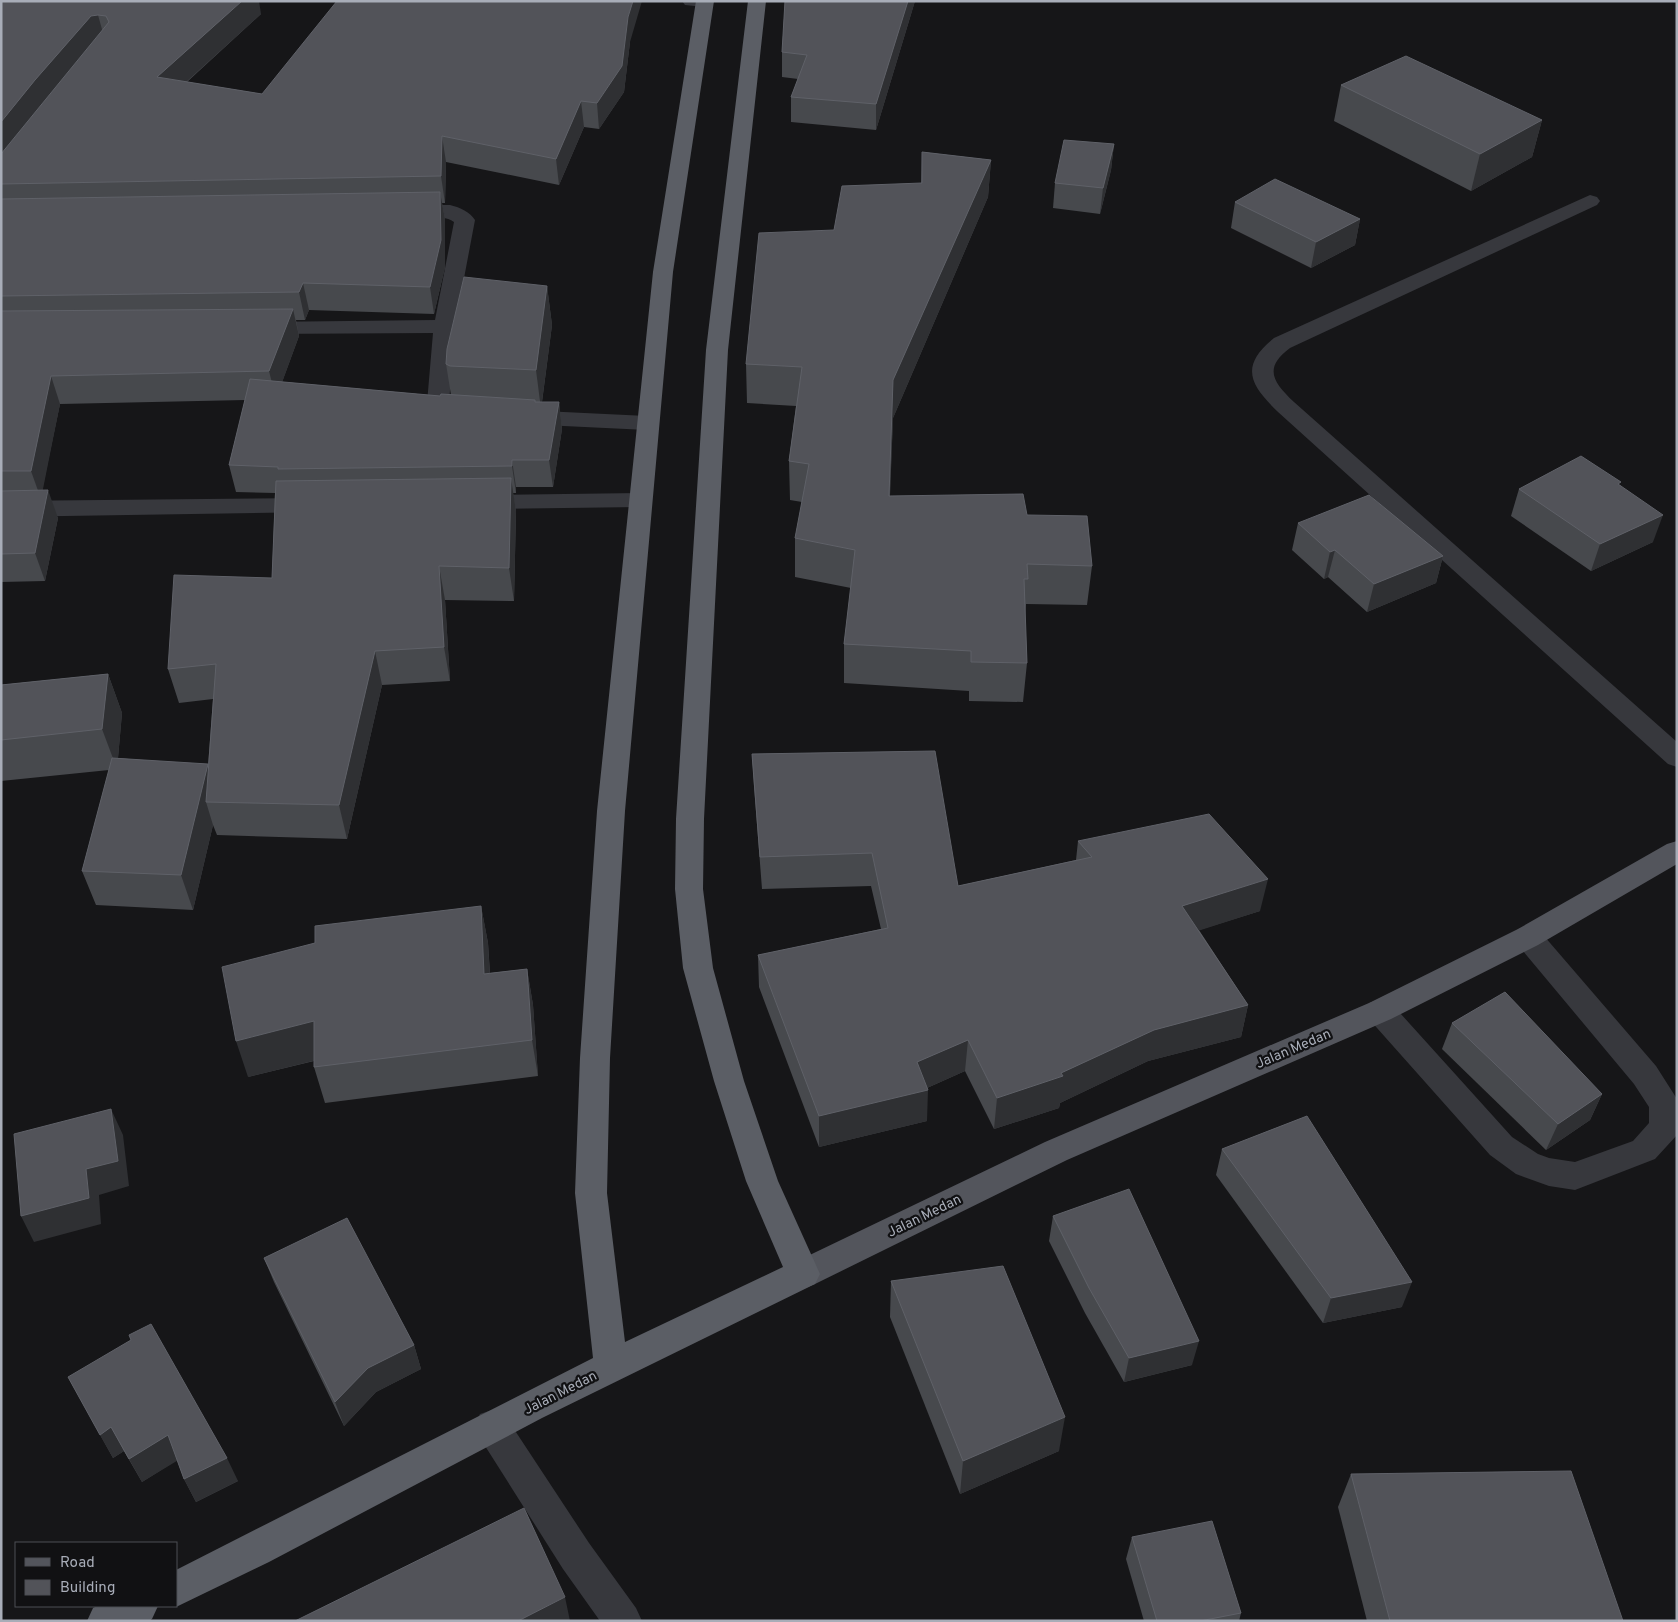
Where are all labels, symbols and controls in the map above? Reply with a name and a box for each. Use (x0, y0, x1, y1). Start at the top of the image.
street label: Jalan Medan (1254, 1026, 1334, 1073)
street label: Jalan Medan (885, 1191, 964, 1241)
street label: Jalan Medan (521, 1368, 600, 1419)
legend (15, 1542, 178, 1607)
text: Road (60, 1554, 95, 1573)
text: Building (60, 1579, 115, 1598)

